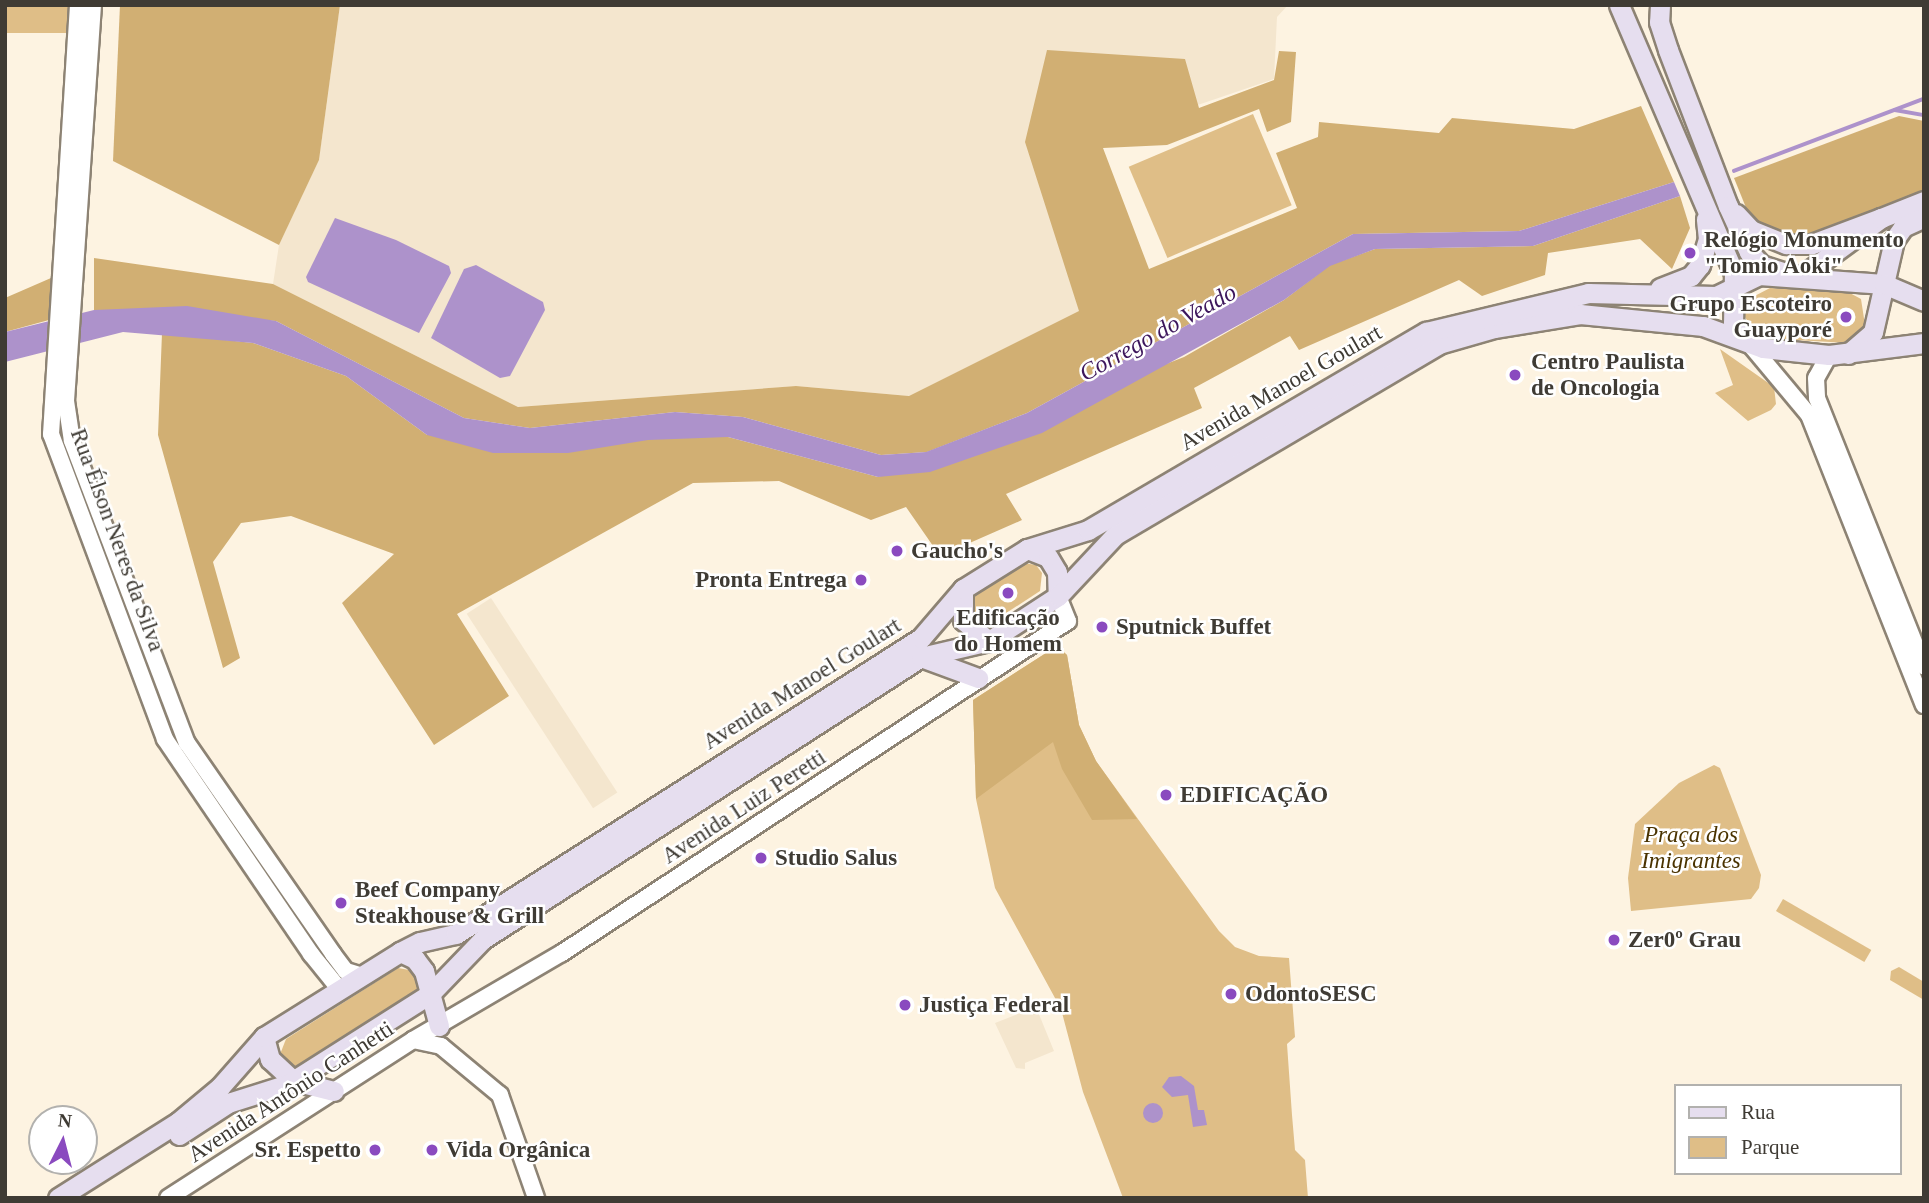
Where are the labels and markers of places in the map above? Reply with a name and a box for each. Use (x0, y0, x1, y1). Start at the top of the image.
place label: Relógio Monumento "Tomio Aoki" (1704, 226, 1904, 280)
marker: Relógio Monumento "Tomio Aoki" (1682, 245, 1698, 261)
place label: Grupo Escoteiro Guayporé (1670, 290, 1832, 344)
marker: Grupo Escoteiro Guayporé (1838, 309, 1854, 325)
place label: Centro Paulista de Oncologia (1531, 348, 1685, 402)
marker: Centro Paulista de Oncologia (1505, 365, 1525, 385)
place label: Gaucho's (911, 537, 1003, 565)
marker: Gaucho's (889, 543, 905, 559)
place label: Pronta Entrega (695, 566, 847, 594)
marker: Pronta Entrega (853, 572, 869, 588)
marker: Edificação do Homem (1000, 585, 1016, 601)
place label: Edificação do Homem (954, 604, 1062, 658)
place label: Sputnick Buffet (1116, 613, 1271, 641)
marker: Sputnick Buffet (1094, 619, 1110, 635)
place label: EDIFICAÇÃO (1180, 781, 1328, 809)
marker: EDIFICAÇÃO (1158, 787, 1174, 803)
place label: Studio Salus (775, 844, 897, 872)
marker: Studio Salus (753, 850, 769, 866)
place label: Beef Company Steakhouse & Grill (355, 876, 544, 930)
marker: Beef Company Steakhouse & Grill (333, 895, 349, 911)
place label: Zer0º Grau (1628, 926, 1741, 954)
marker: Zer0º Grau (1606, 932, 1622, 948)
place label: OdontoSESC (1245, 980, 1377, 1008)
marker: OdontoSESC (1223, 986, 1239, 1002)
place label: Justiça Federal (919, 991, 1069, 1019)
marker: Justiça Federal (897, 997, 913, 1013)
place label: Sr. Espetto (255, 1136, 361, 1164)
place label: Vida Orgânica (446, 1136, 590, 1164)
marker: Sr. Espetto (367, 1142, 383, 1158)
marker: Vida Orgânica (424, 1142, 440, 1158)

